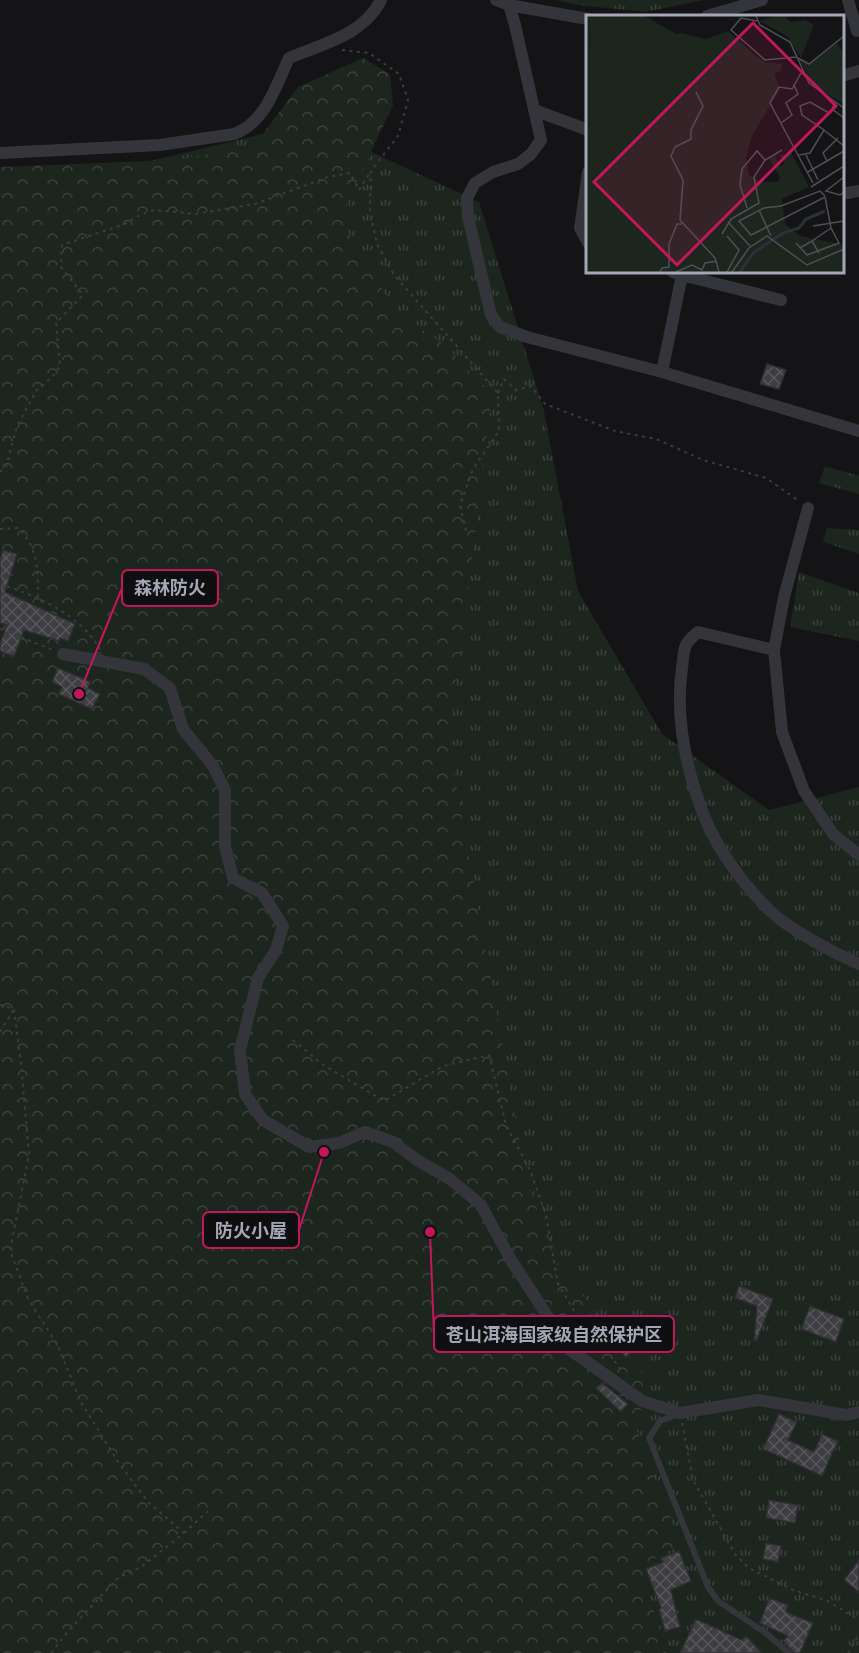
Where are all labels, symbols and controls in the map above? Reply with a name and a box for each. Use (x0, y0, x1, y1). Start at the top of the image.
inset map (586, 15, 844, 273)
callout: 森林防火 (122, 570, 218, 606)
text: 森林防火 (134, 575, 206, 599)
callout: 防火小屋 (203, 1212, 299, 1248)
text: 防火小屋 (215, 1218, 287, 1242)
callout: 苍山洱海国家级自然保护区 (434, 1316, 674, 1352)
text: 苍山洱海国家级自然保护区 (446, 1322, 662, 1346)

